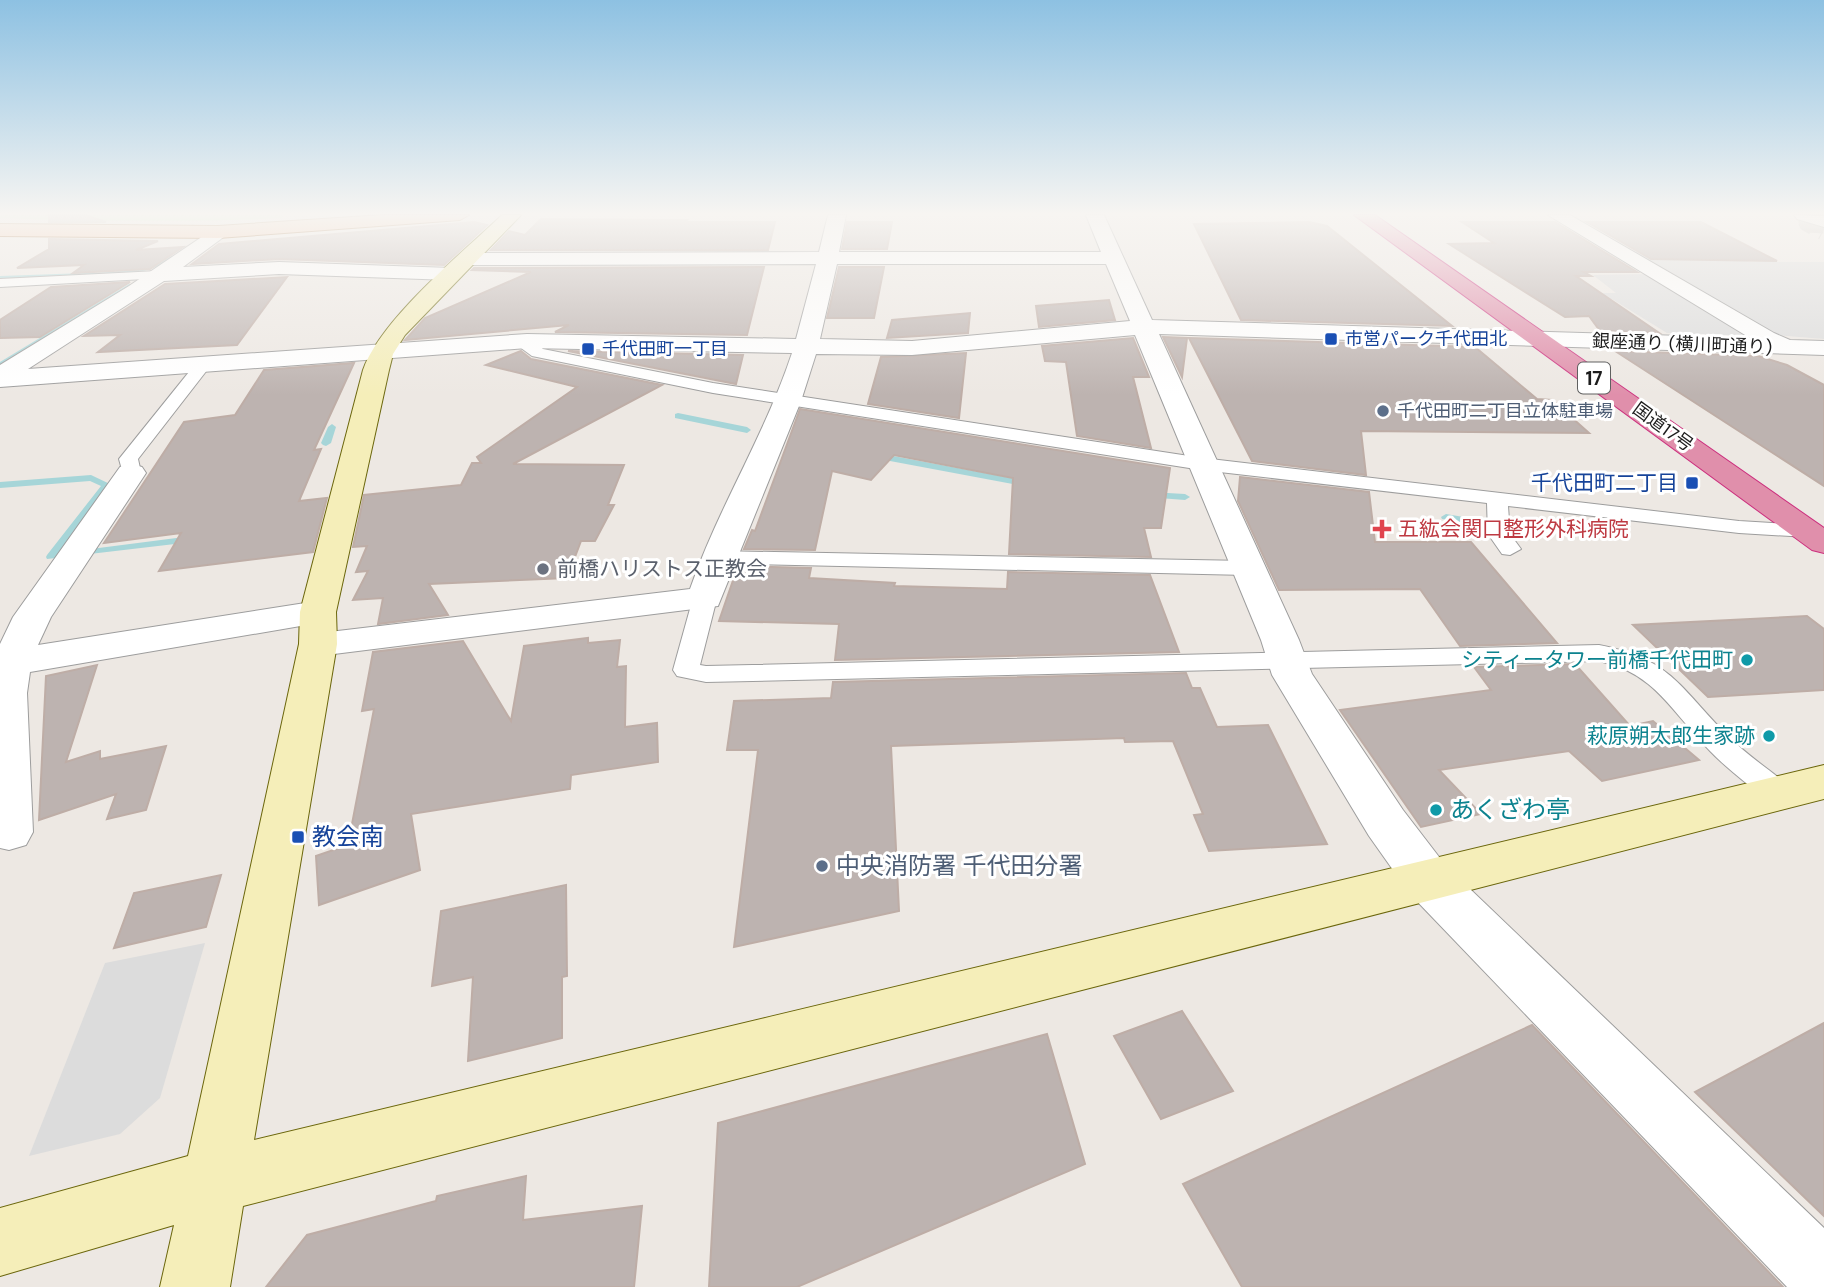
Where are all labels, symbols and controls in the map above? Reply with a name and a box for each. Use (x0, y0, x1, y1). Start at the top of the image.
place label: 市営パーク千代田北 (1345, 327, 1507, 351)
street label: 銀座通り (横川町通り) (1592, 329, 1772, 359)
marker: 市営パーク千代田北 (1323, 331, 1339, 347)
place label: 千代田町一丁目 (602, 337, 728, 361)
marker: 千代田町一丁目 (580, 341, 596, 357)
road number: 17 (1578, 362, 1610, 394)
street label: 国道17号 (1628, 397, 1698, 457)
place label: 千代田町二丁目立体駐車場 (1397, 399, 1613, 423)
marker: 千代田町二丁目立体駐車場 (1375, 403, 1391, 419)
place label: 千代田町二丁目 (1531, 469, 1678, 497)
marker: 千代田町二丁目 (1684, 475, 1700, 491)
place label: 五紘会関口整形外科病院 (1398, 515, 1629, 543)
marker: 五紘会関口整形外科病院 (1372, 519, 1392, 539)
place label: 前橋ハリストス正教会 (557, 555, 767, 583)
marker: 前橋ハリストス正教会 (535, 561, 551, 577)
place label: シティータワー前橋千代田町 (1461, 646, 1733, 674)
marker: シティータワー前橋千代田町 (1739, 652, 1755, 668)
place label: 萩原朔太郎生家跡 (1587, 722, 1755, 750)
marker: 萩原朔太郎生家跡 (1761, 728, 1777, 744)
place label: あくざわ亭 (1450, 794, 1570, 825)
marker: あくざわ亭 (1428, 802, 1444, 818)
place label: 教会南 (312, 821, 384, 852)
marker: 教会南 (290, 829, 306, 845)
place label: 中央消防署 千代田分署 (836, 850, 1082, 881)
marker: 中央消防署 千代田分署 (814, 858, 830, 874)

